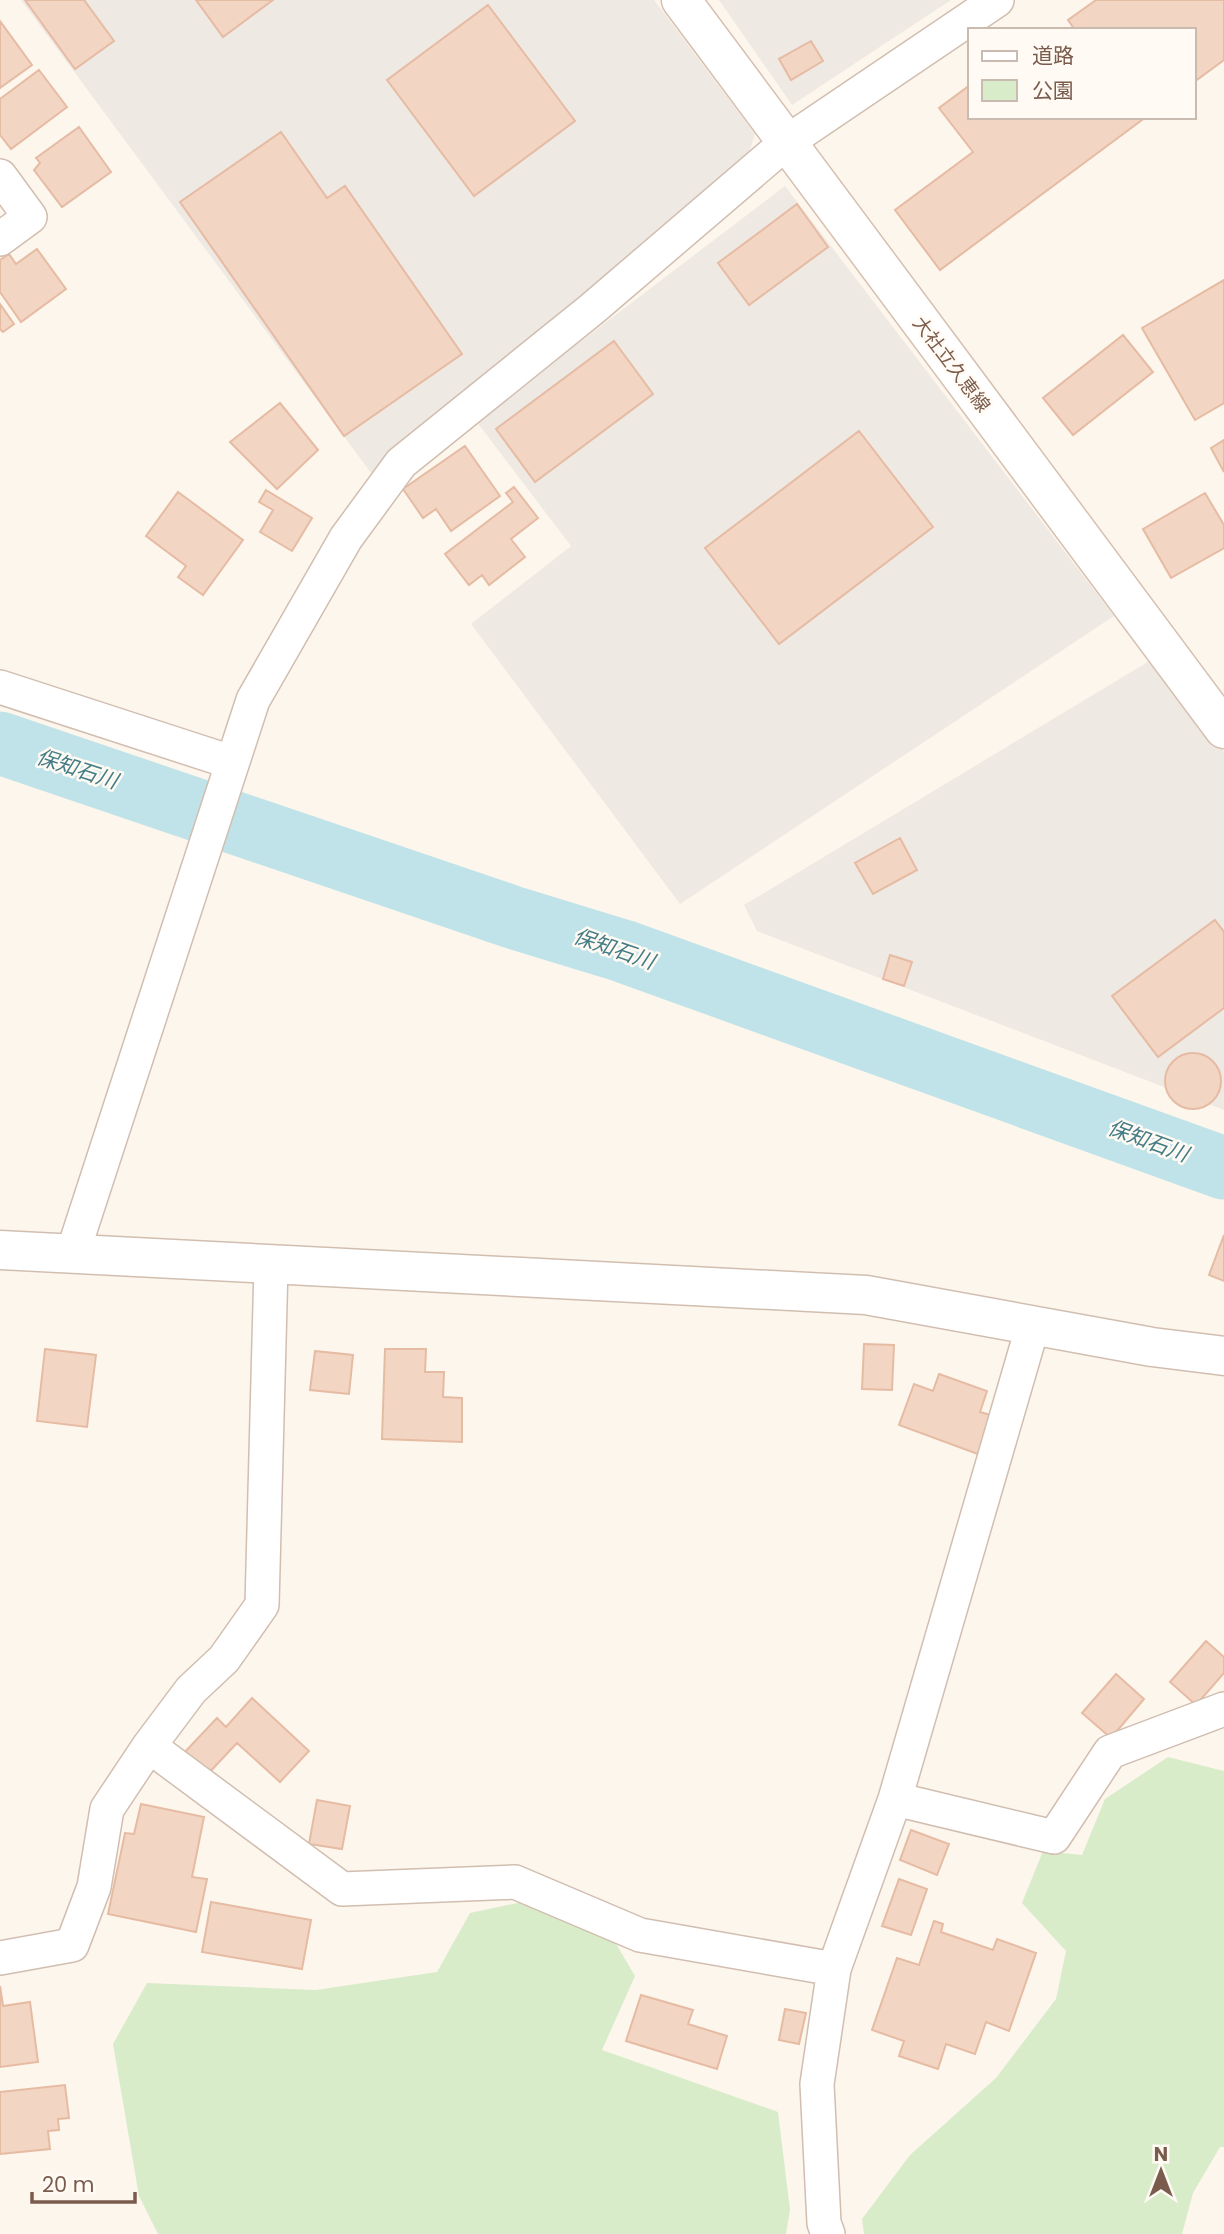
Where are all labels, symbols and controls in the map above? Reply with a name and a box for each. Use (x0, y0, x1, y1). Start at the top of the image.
legend (968, 28, 1196, 119)
text: 道路 (1032, 41, 1074, 70)
text: 公園 (1032, 76, 1074, 105)
street label: 大社立久恵線 (907, 311, 997, 418)
water label: 保知石川 (33, 742, 123, 796)
water label: 保知石川 (570, 921, 660, 977)
water label: 保知石川 (1104, 1113, 1194, 1169)
north arrow (1126, 2136, 1196, 2206)
text: N (1154, 2141, 1168, 2168)
scale bar (32, 2160, 135, 2204)
text: 20 m (42, 2170, 95, 2199)

